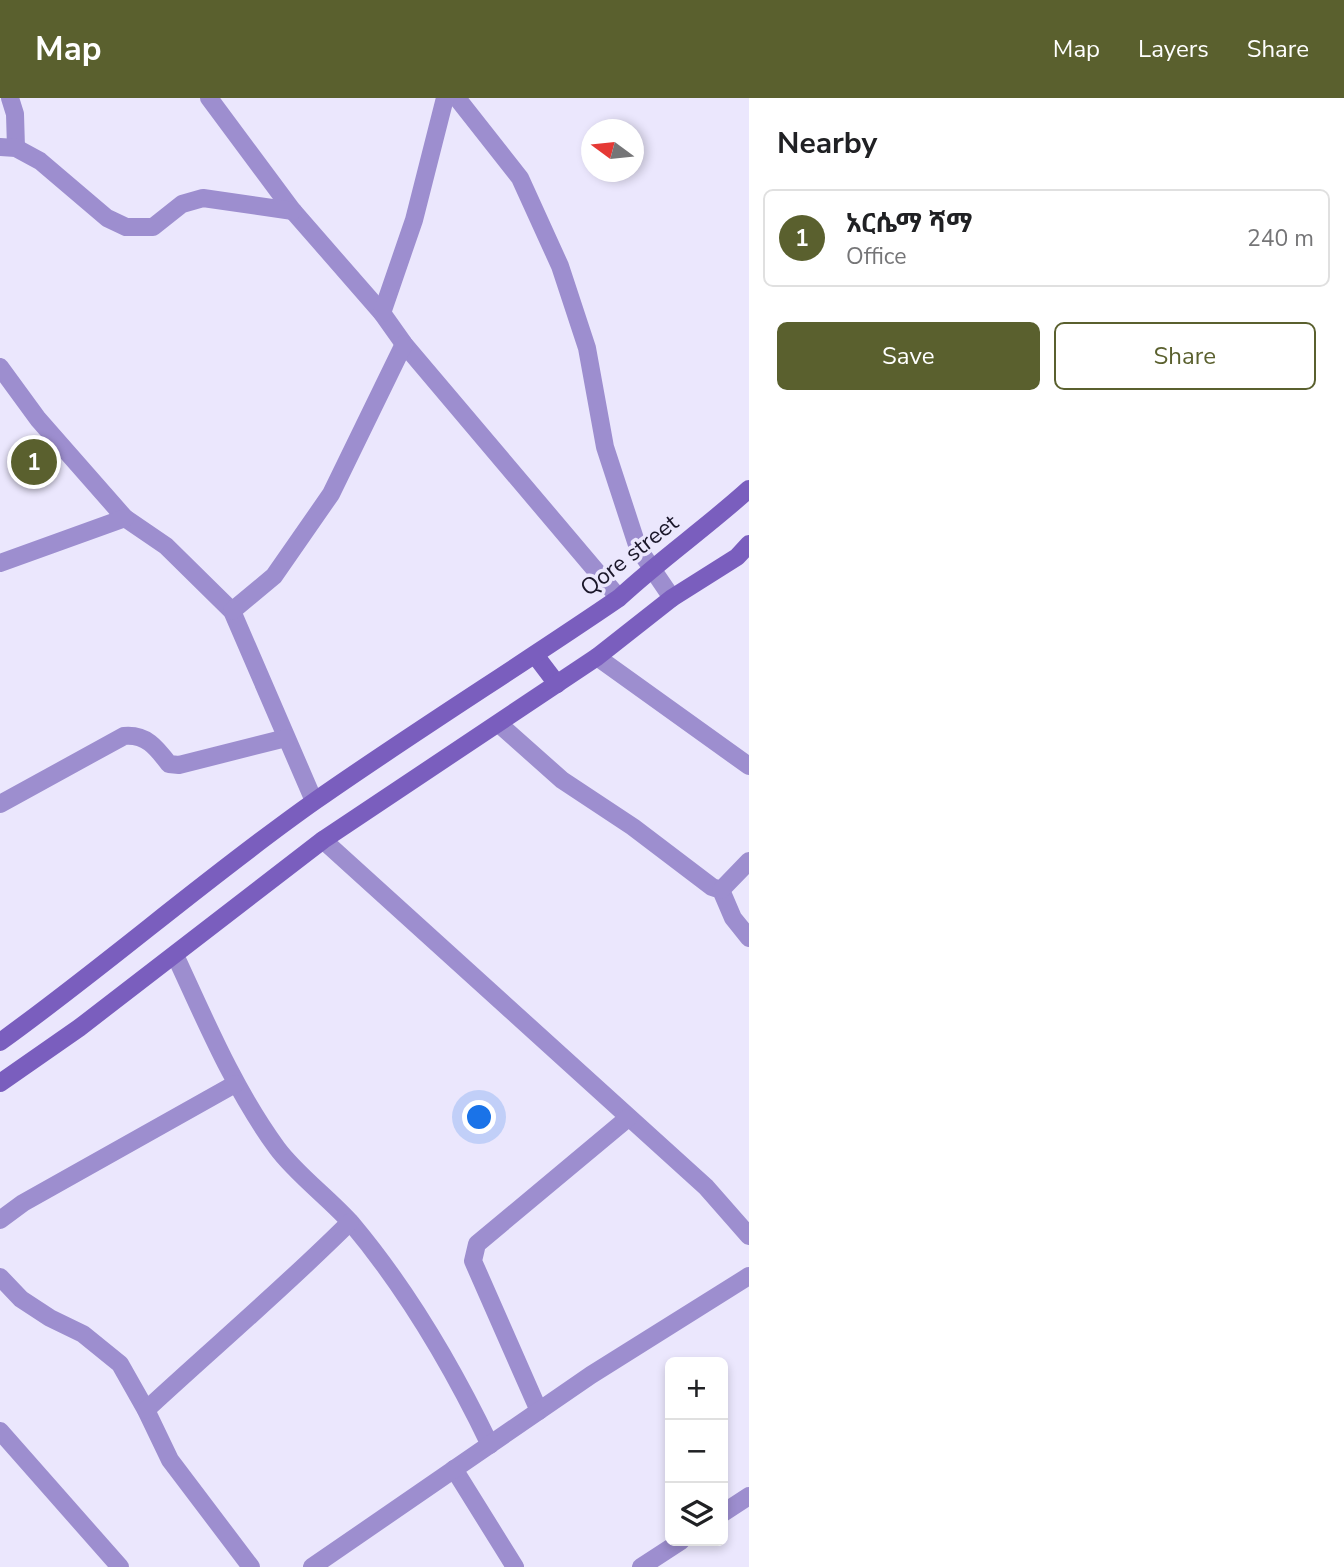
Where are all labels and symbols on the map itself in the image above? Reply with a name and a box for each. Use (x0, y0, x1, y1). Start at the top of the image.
north arrow (581, 119, 644, 182)
pin: 1 (11, 436, 57, 488)
street label: Qore street (574, 507, 685, 603)
your location (462, 1100, 496, 1134)

